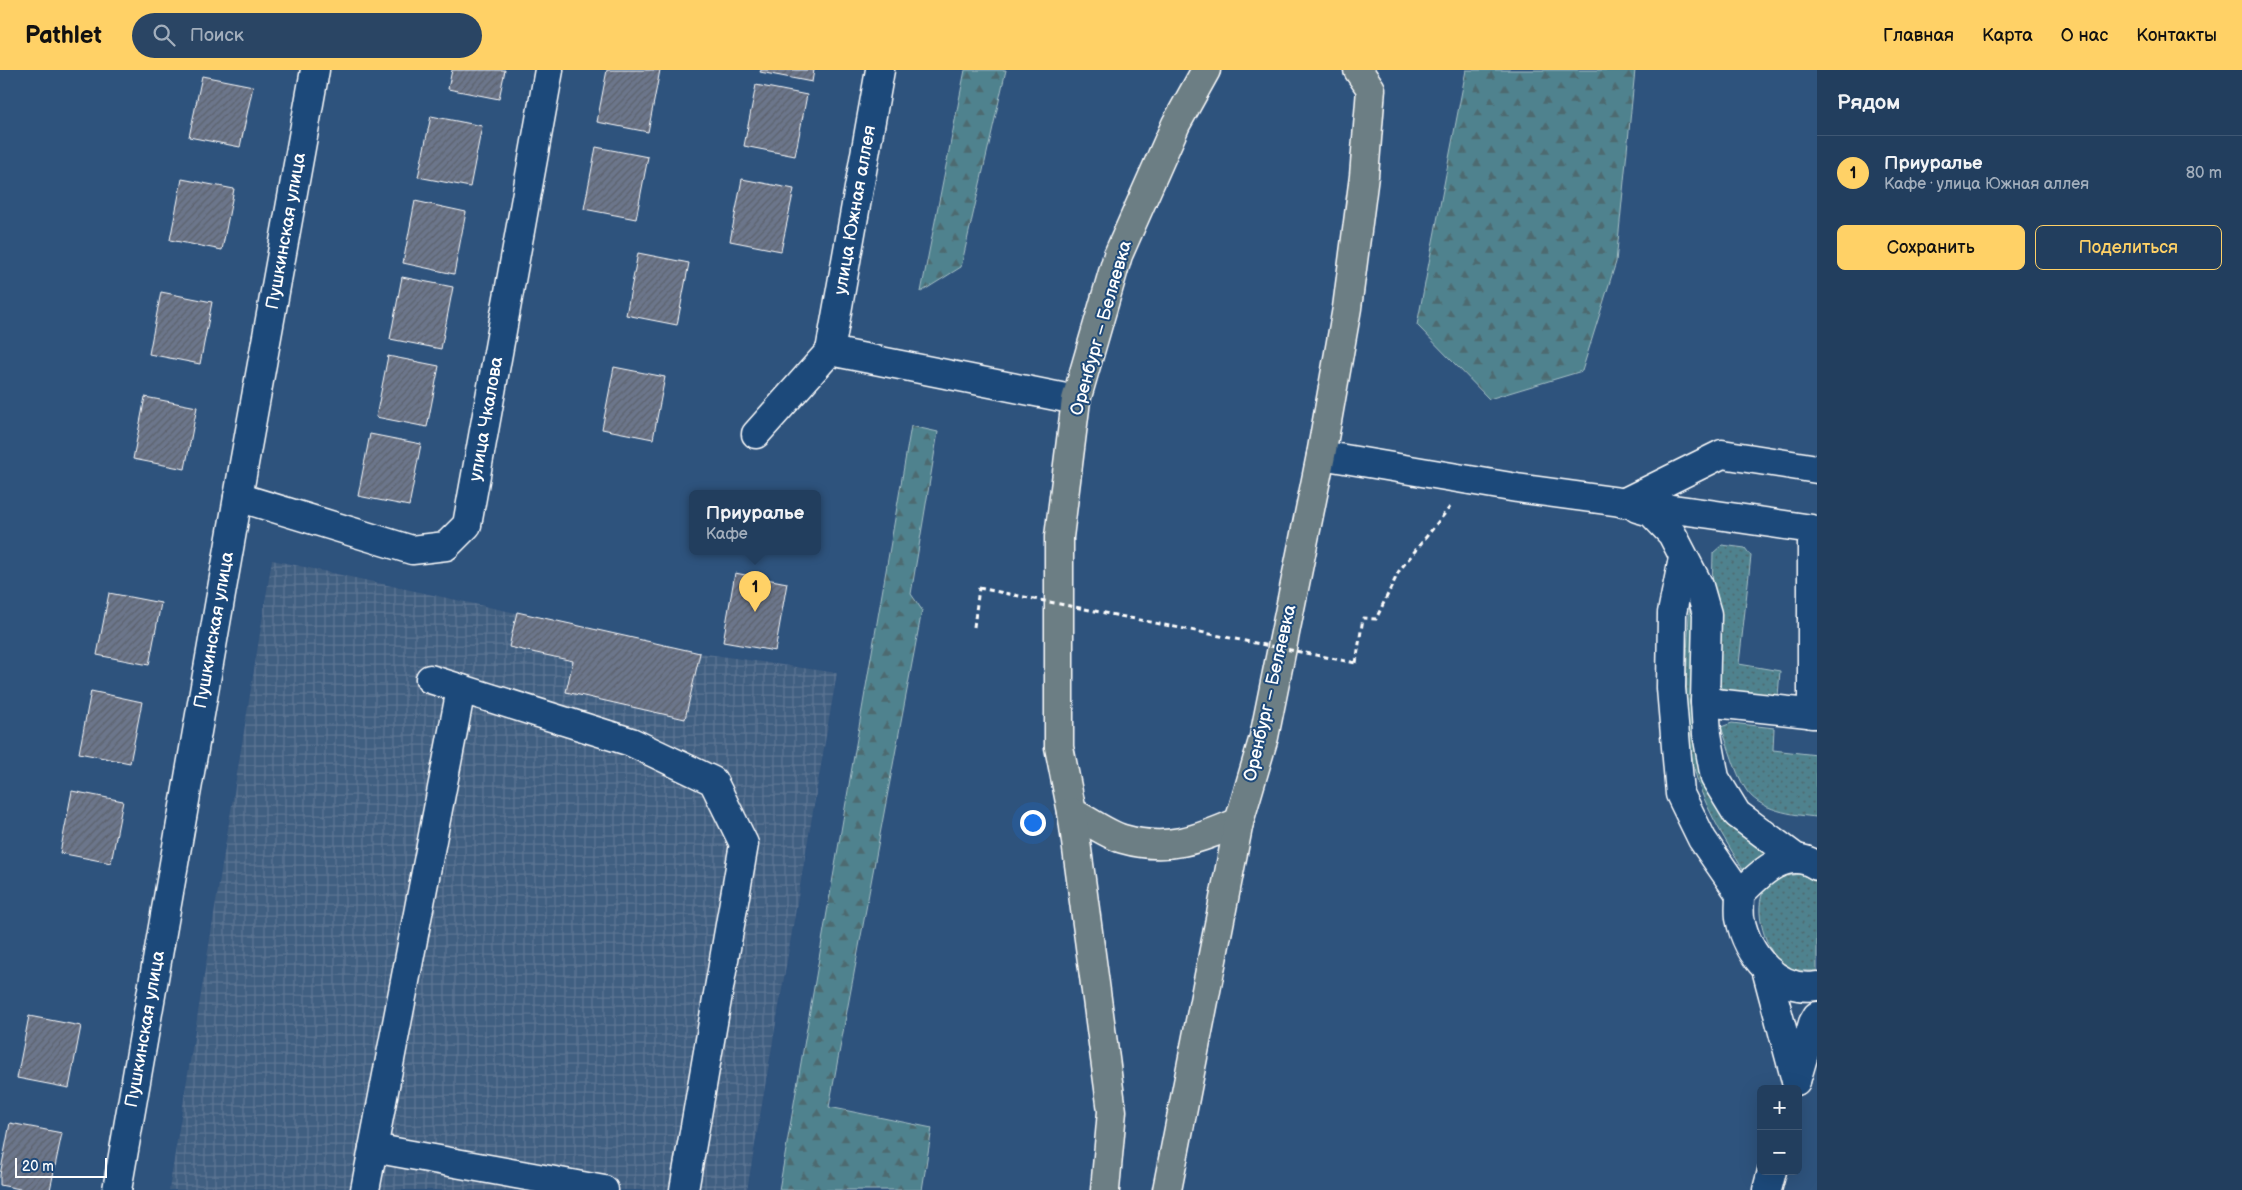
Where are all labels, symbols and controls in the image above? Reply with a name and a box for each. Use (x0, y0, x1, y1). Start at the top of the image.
search box (132, 13, 482, 58)
text: Pathlet (25, 21, 102, 50)
icon: search (150, 21, 178, 49)
text: Поиск (190, 24, 244, 47)
text: Главная (1883, 25, 1954, 46)
text: Карта (1982, 25, 2033, 46)
text: О нас (2061, 25, 2108, 46)
text: Контакты (2136, 25, 2217, 46)
text: Рядом (1837, 90, 1900, 115)
street label: улица Южная аллея (830, 124, 880, 296)
street label: Пушкинская улица (262, 151, 310, 311)
text: Приуралье (1884, 152, 1983, 175)
text: 1 (1850, 164, 1856, 183)
text: 80 m (2186, 164, 2222, 183)
text: Кафе · улица Южная аллея (1884, 175, 2089, 194)
button: Сохранить (1837, 225, 2025, 270)
button: Поделиться (2035, 225, 2222, 270)
street label: Оренбург – Беляевка (1066, 238, 1136, 418)
street label: улица Чкалова (465, 355, 507, 483)
popup (689, 490, 821, 555)
text: Приуралье (706, 502, 804, 525)
text: Кафе (706, 525, 748, 544)
street label: Пушкинская улица (190, 550, 238, 710)
pin: 1 (739, 571, 771, 612)
street label: Оренбург – Беляевка (1239, 602, 1301, 783)
your location (1020, 810, 1046, 836)
street label: Пушкинская улица (121, 949, 169, 1109)
map controls (1757, 1085, 1802, 1175)
button: + (1757, 1085, 1802, 1130)
button: − (1757, 1130, 1802, 1175)
scale bar (15, 1155, 108, 1178)
text: 20 m (22, 1158, 54, 1175)

